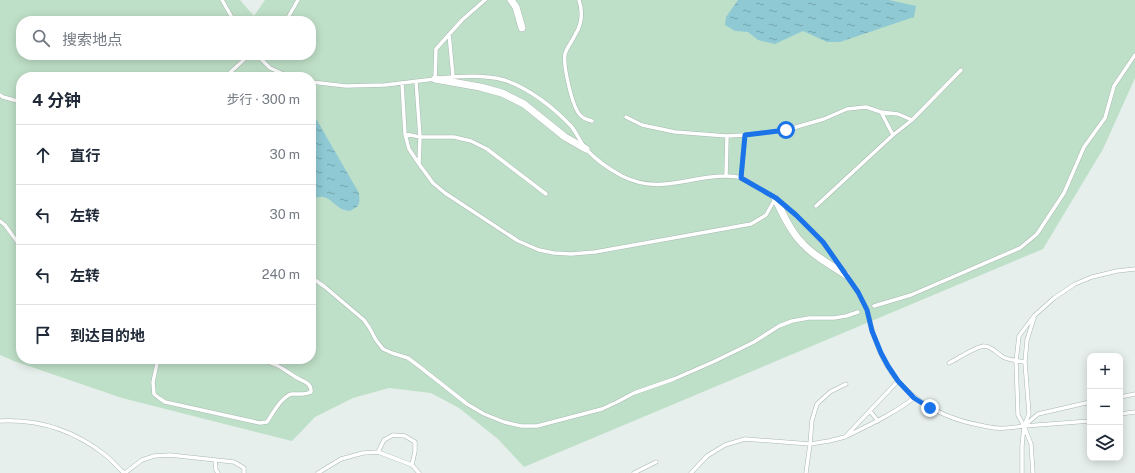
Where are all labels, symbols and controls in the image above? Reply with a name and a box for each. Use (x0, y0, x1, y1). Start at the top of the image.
search box (16, 16, 316, 60)
icon: search (30, 27, 52, 49)
text: 搜索地点 (62, 31, 122, 48)
text: 4 分钟 (32, 90, 81, 110)
text: 步行 · 300 m (226, 92, 300, 107)
route start (777, 121, 795, 139)
icon: ahead (32, 144, 54, 166)
text: 直行 (70, 147, 100, 164)
text: 30 m (270, 147, 300, 162)
icon: left (32, 204, 54, 226)
text: 左转 (70, 207, 100, 224)
text: 30 m (270, 207, 300, 222)
icon: left (32, 264, 54, 286)
text: 左转 (70, 267, 100, 284)
text: 240 m (262, 267, 300, 282)
icon: arrive (32, 324, 54, 346)
text: 到达目的地 (70, 327, 145, 344)
map controls (1087, 353, 1123, 461)
button: + (1087, 353, 1123, 389)
button: − (1087, 389, 1123, 425)
route end (921, 399, 939, 417)
button: layers (1087, 425, 1123, 461)

